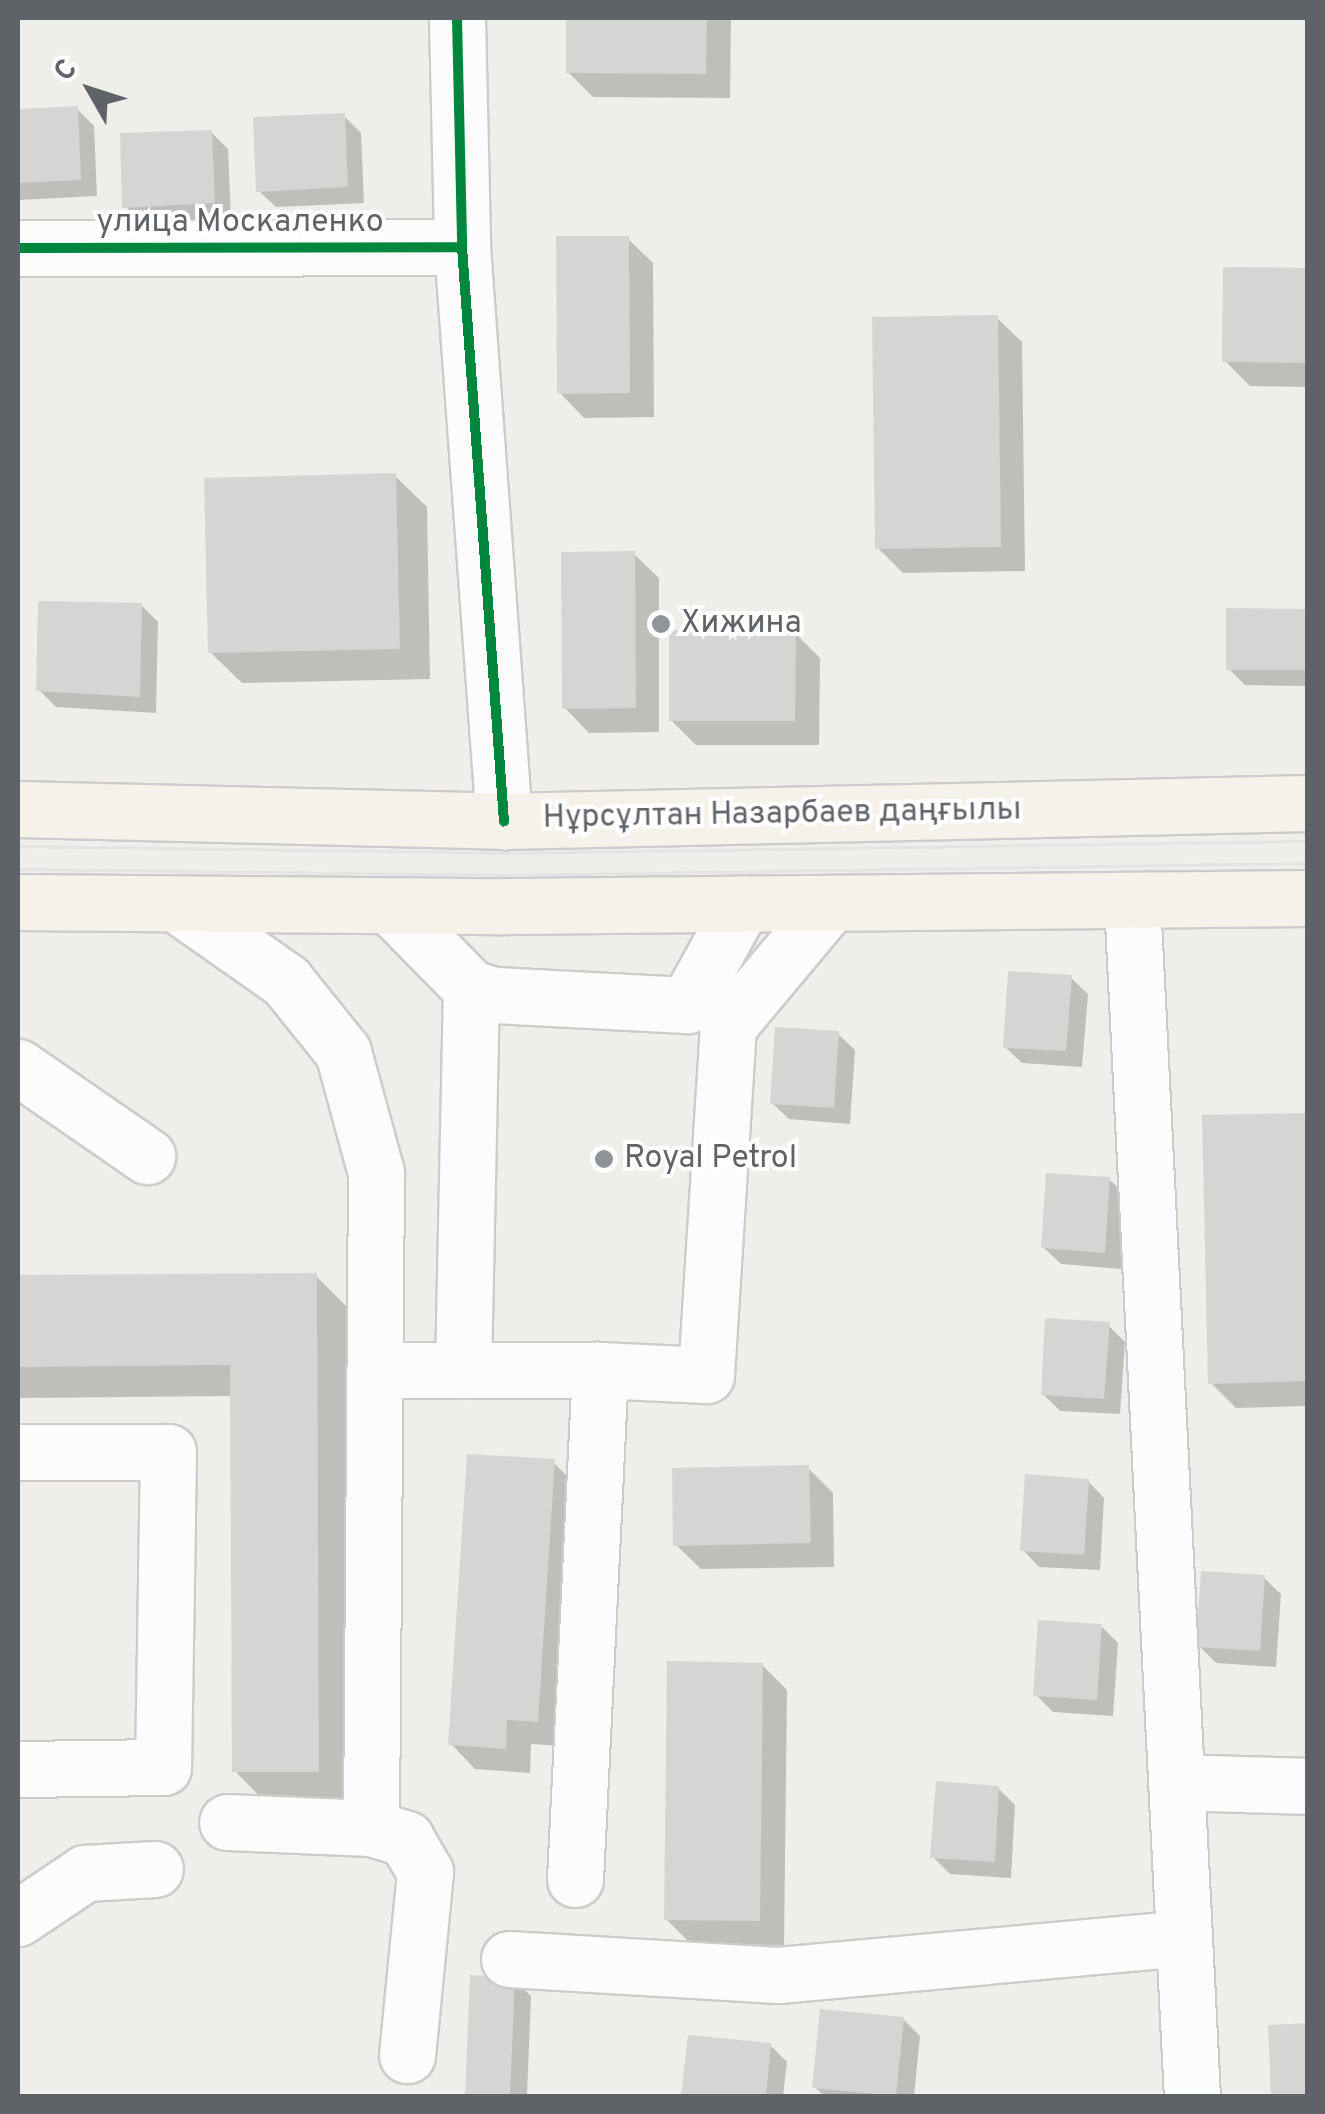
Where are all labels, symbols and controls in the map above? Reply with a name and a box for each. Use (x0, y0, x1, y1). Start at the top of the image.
north arrow (40, 40, 140, 140)
text: С (47, 53, 86, 89)
street label: улица Москаленко (96, 204, 384, 242)
place label: Хижина (681, 605, 801, 643)
marker: Хижина (650, 613, 672, 635)
street label: Нұрсұлтан Назарбаев даңғылы (542, 792, 1022, 838)
place label: Royal Petrol (624, 1140, 797, 1178)
marker: Royal Petrol (593, 1148, 615, 1170)

